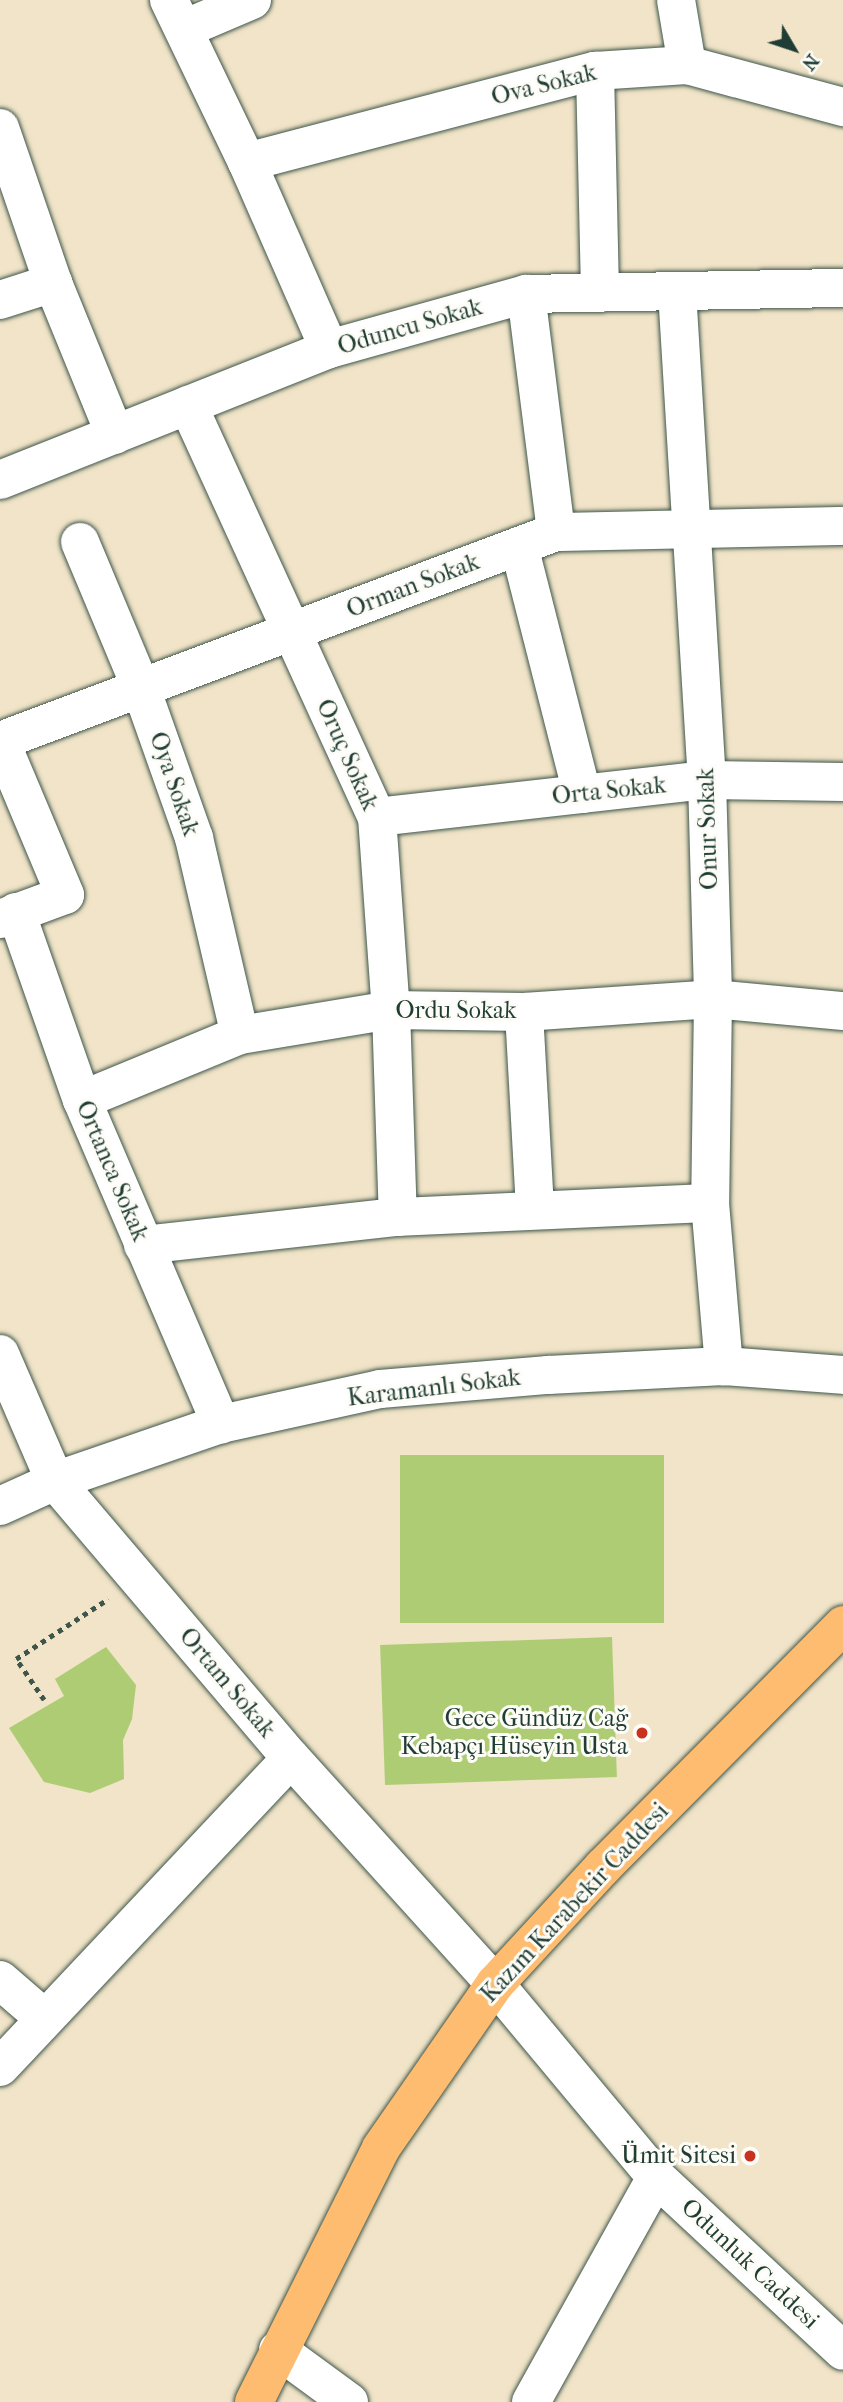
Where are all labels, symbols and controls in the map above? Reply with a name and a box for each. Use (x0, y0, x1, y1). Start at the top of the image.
north arrow (759, 14, 829, 84)
text: N (797, 50, 823, 75)
street label: Ova Sokak (489, 58, 599, 112)
street label: Oduncu Sokak (334, 293, 486, 361)
street label: Orman Sokak (343, 548, 483, 624)
street label: Oruç Sokak (310, 695, 384, 815)
street label: Oya Sokak (143, 728, 205, 840)
street label: Onur Sokak (691, 768, 725, 890)
street label: Orta Sokak (551, 771, 667, 811)
street label: Ordu Sokak (396, 997, 516, 1025)
street label: Ortanca Sokak (69, 1096, 155, 1246)
street label: Karamanlı Sokak (346, 1363, 522, 1413)
street label: Ortam Sokak (173, 1622, 281, 1744)
place label: Gece Gündüz Cağ Kebapçı Hüseyin Usta (401, 1705, 628, 1761)
marker: Gece Gündüz Cağ Kebapçı Hüseyin Usta (634, 1725, 650, 1741)
street label: Kazım Karabekir Caddesi (475, 1797, 675, 2009)
place label: Ümit Sitesi (621, 2142, 736, 2170)
marker: Ümit Sitesi (742, 2148, 758, 2164)
street label: Odunluk Caddesi (675, 2193, 825, 2335)

